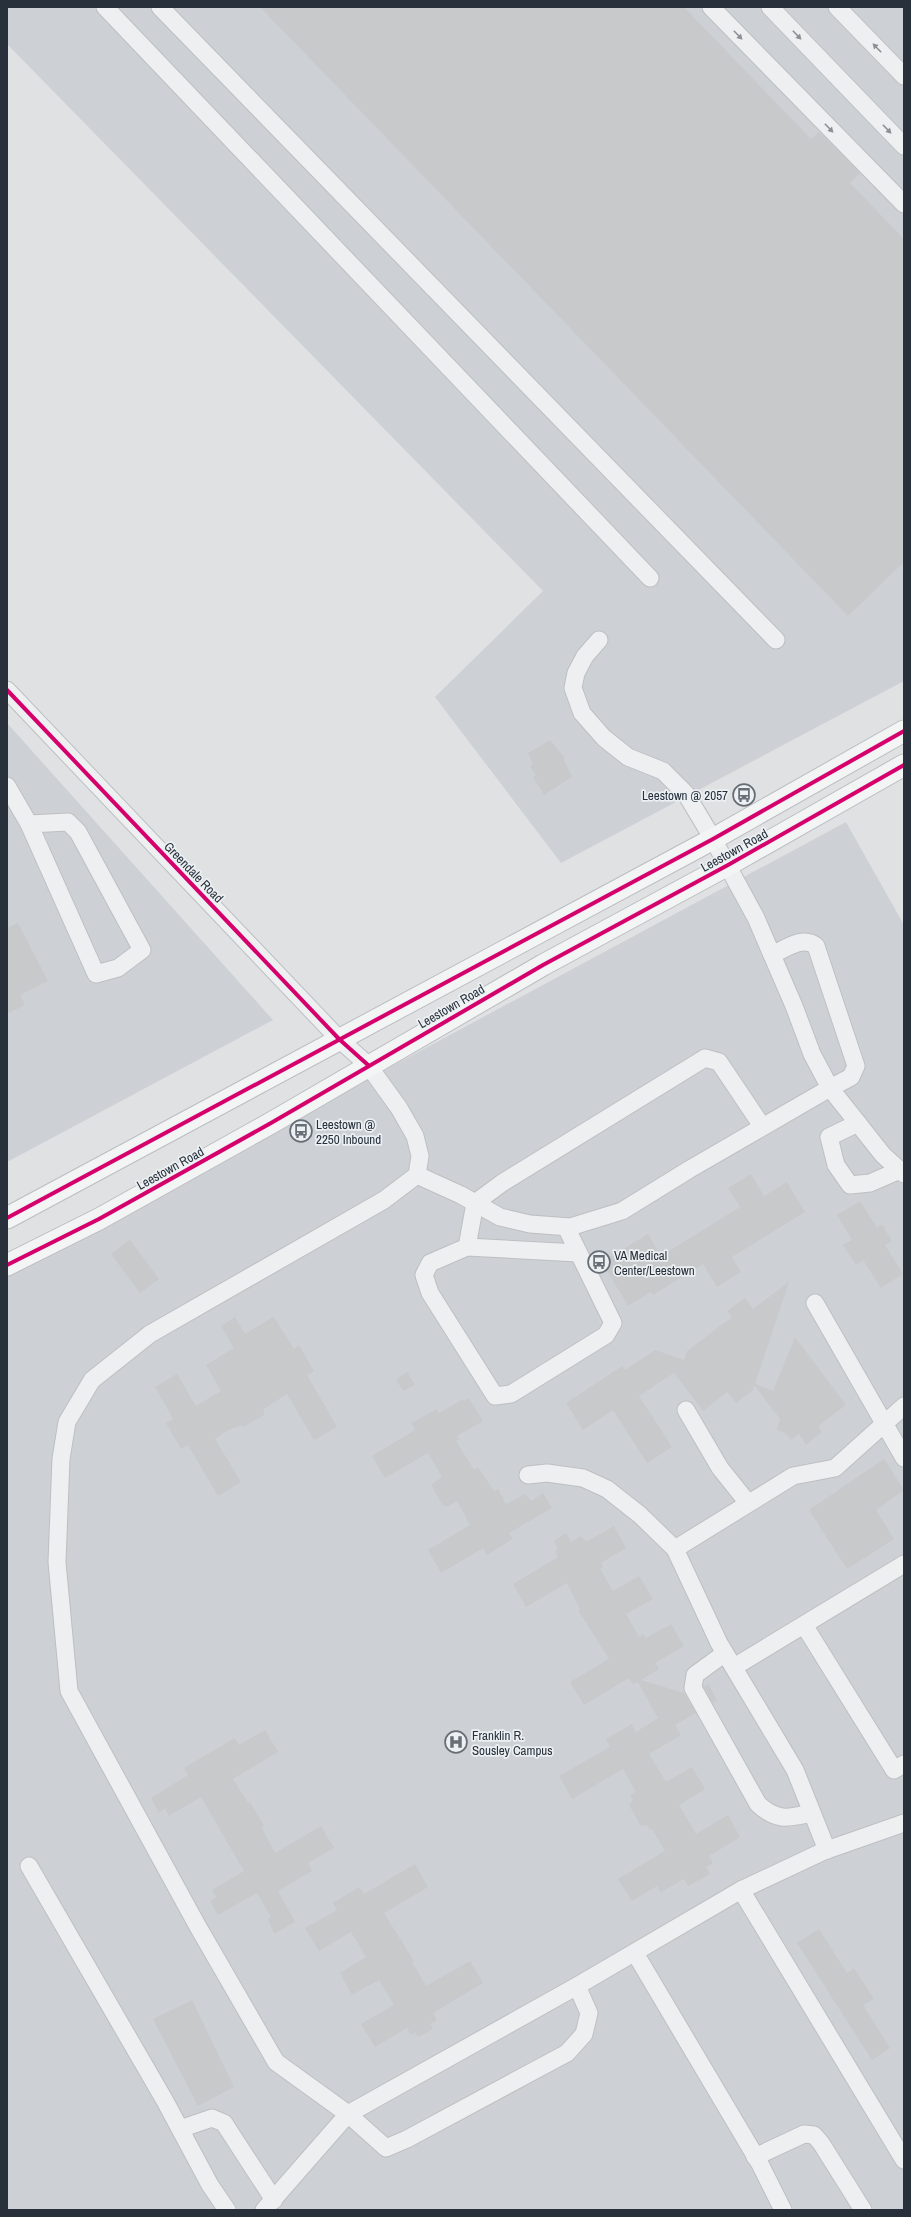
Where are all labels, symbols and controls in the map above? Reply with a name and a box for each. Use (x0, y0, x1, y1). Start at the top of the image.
one-way arrow (733, 30, 743, 40)
one-way arrow (792, 30, 802, 40)
one-way arrow (872, 43, 882, 53)
one-way arrow (824, 123, 834, 133)
one-way arrow (882, 124, 892, 134)
bus stop icon: Leestown @ 2057 (731, 782, 757, 808)
place label: Leestown @ 2057 (642, 787, 728, 804)
street label: Leestown Road (698, 825, 771, 876)
street label: Greendale Road (160, 838, 227, 906)
street label: Leestown Road (415, 981, 488, 1032)
place label: Leestown @ 2250 Inbound (316, 1116, 381, 1148)
bus stop icon: Leestown @ 2250 Inbound (288, 1118, 314, 1144)
street label: Leestown Road (134, 1143, 207, 1194)
place label: VA Medical Center/Leestown (614, 1247, 695, 1279)
bus stop icon: VA Medical Center/Leestown (586, 1249, 612, 1275)
place label: Franklin R. Sousley Campus (472, 1727, 553, 1759)
hospital icon: Franklin R. Sousley Campus (443, 1729, 469, 1755)

